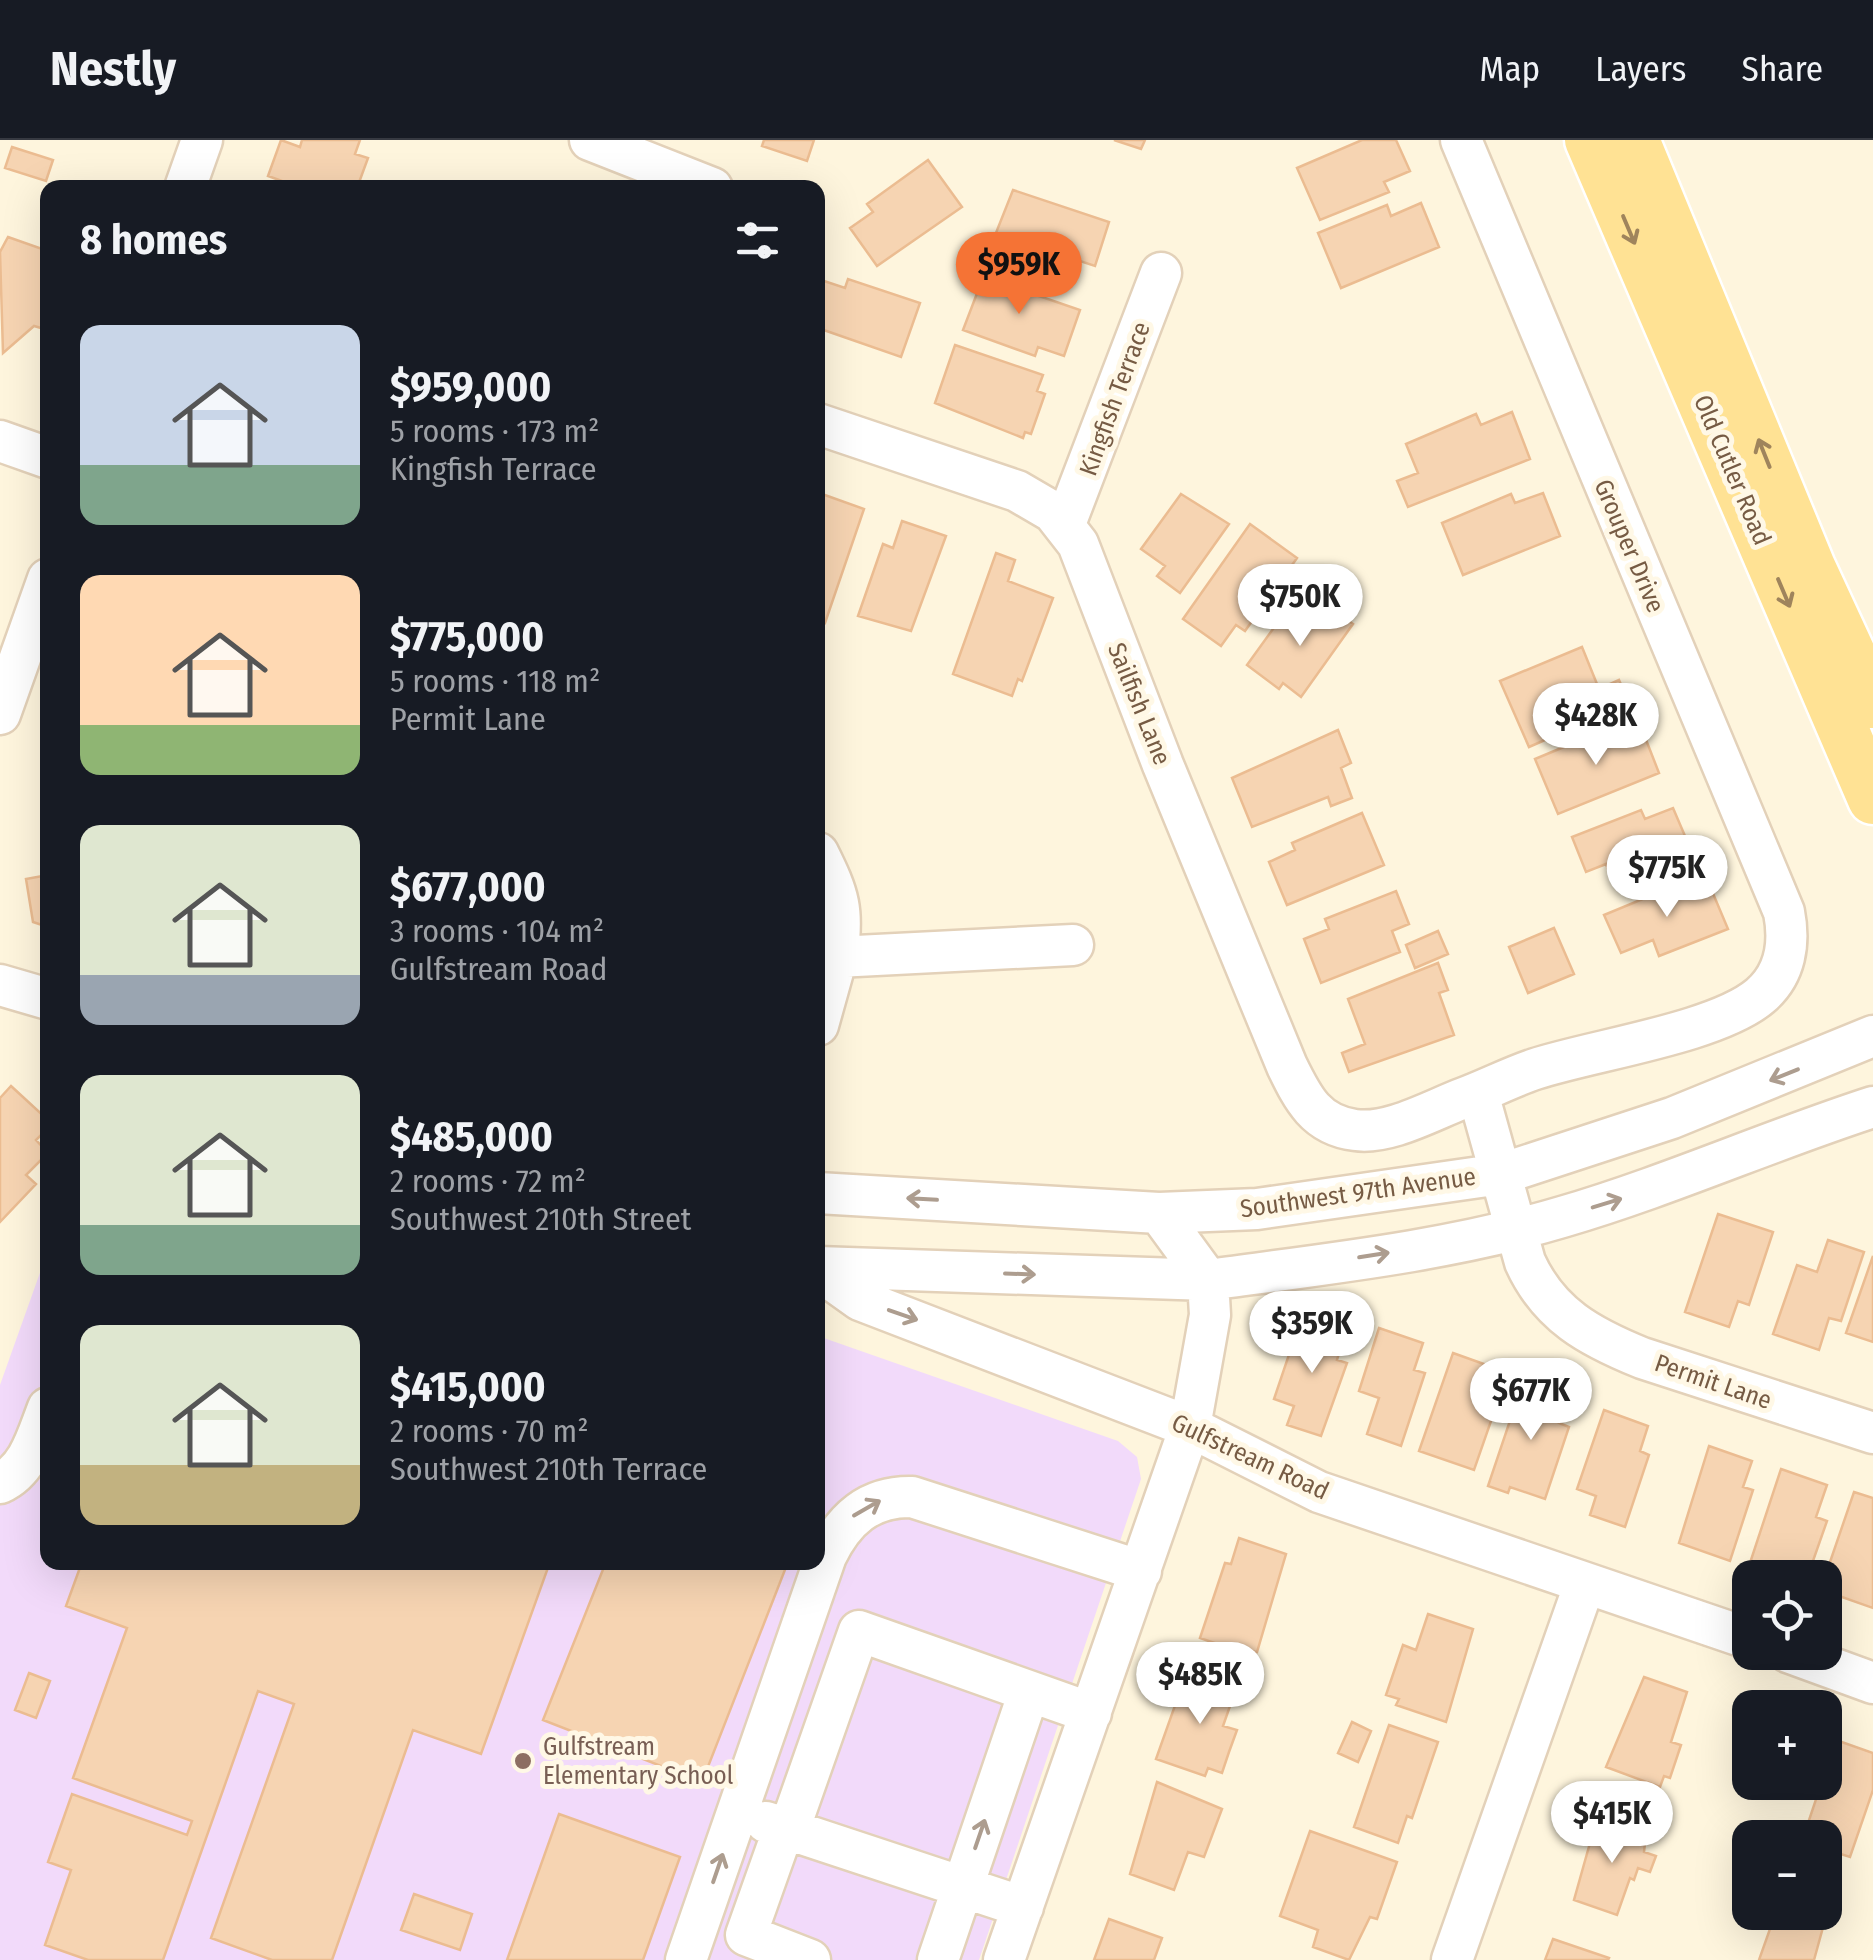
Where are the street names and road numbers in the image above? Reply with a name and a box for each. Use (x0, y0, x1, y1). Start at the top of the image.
street label: Kingfish Terrace (1073, 318, 1157, 480)
street label: Old Cutler Road (1687, 391, 1777, 549)
street label: Grouper Drive (1587, 475, 1671, 617)
street label: Sailfish Lane (1101, 639, 1177, 769)
street label: Southwest 97th Avenue (1238, 1162, 1478, 1224)
street label: Permit Lane (1651, 1348, 1775, 1416)
street label: Gulfstream Road (1167, 1408, 1333, 1506)

